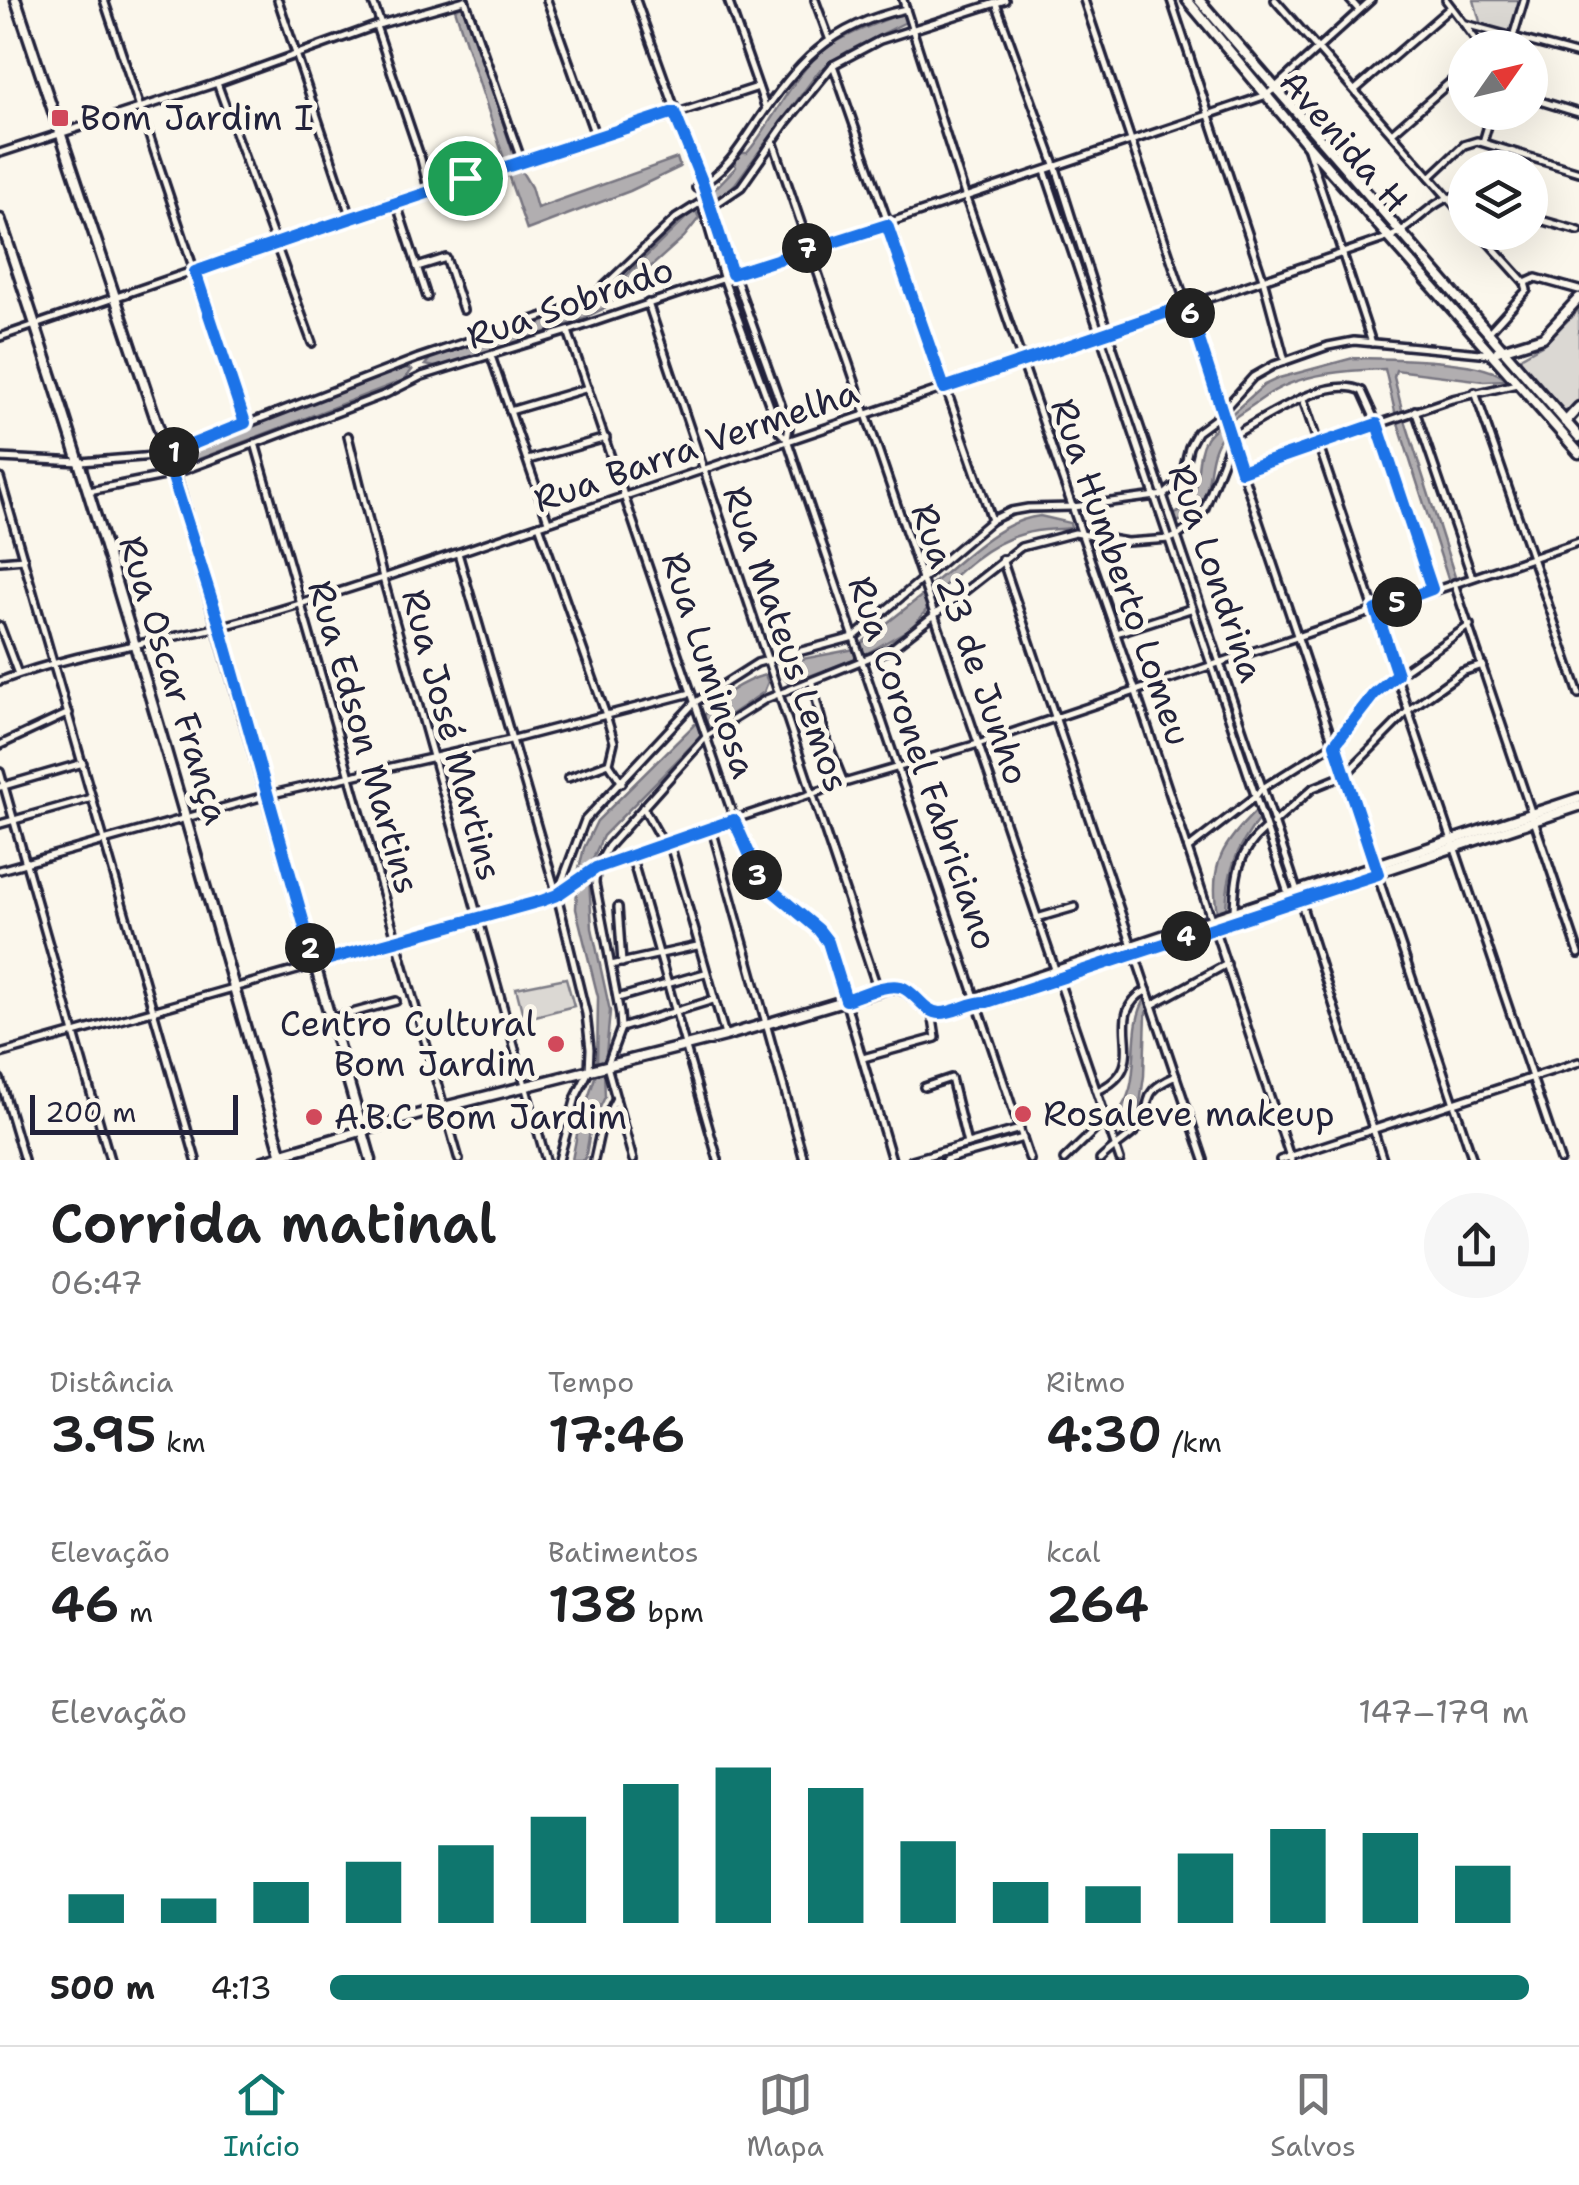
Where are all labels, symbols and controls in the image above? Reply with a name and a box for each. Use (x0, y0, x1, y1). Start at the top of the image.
north arrow (1448, 30, 1548, 130)
map controls (1448, 30, 1548, 250)
street label: Avenida H (1269, 59, 1419, 222)
place label: Bom Jardim I (80, 94, 314, 141)
marker: Bom Jardim I (49, 107, 71, 129)
pin (423, 136, 508, 221)
button: layers (1448, 150, 1548, 250)
icon: arrive (438, 151, 493, 206)
pin: 7 (782, 223, 832, 273)
text: 7 (797, 229, 817, 267)
street label: Rua Sobrado (460, 245, 680, 360)
pin: 6 (1165, 288, 1215, 338)
text: 6 (1180, 294, 1200, 332)
street label: Rua Barra Vermelha (527, 368, 865, 523)
street label: Rua Humberto Lomeu (1040, 392, 1203, 752)
pin: 1 (149, 427, 199, 477)
text: 1 (168, 433, 180, 471)
street label: Rua Londrina (1157, 458, 1276, 688)
street label: Rua Mateus Lemos (712, 480, 861, 798)
street label: Rua 23 de Junho (900, 497, 1041, 791)
street label: Rua Oscar França (108, 530, 241, 830)
street label: Rua Luminosa (651, 546, 768, 784)
street label: Rua Coronel Fabriciano (837, 570, 1010, 956)
street label: Rua Edson Martins (297, 575, 432, 899)
pin: 5 (1372, 577, 1422, 627)
text: 5 (1388, 583, 1406, 621)
street label: Rua José Martins (391, 584, 514, 886)
pin: 3 (732, 850, 782, 900)
text: 3 (747, 856, 767, 894)
pin: 4 (1161, 911, 1211, 961)
text: 4 (1176, 917, 1196, 955)
pin: 2 (285, 923, 335, 973)
text: 2 (300, 929, 320, 967)
place label: Centro Cultural Bom Jardim (280, 1000, 536, 1087)
marker: Centro Cultural Bom Jardim (545, 1033, 567, 1055)
scale bar (30, 1090, 238, 1134)
place label: Rosaleve makeup (1043, 1090, 1335, 1137)
text: 200 m (45, 1093, 136, 1131)
place label: A.B.C Bom Jardim (334, 1093, 627, 1140)
marker: Rosaleve makeup (1012, 1103, 1034, 1125)
marker: A.B.C Bom Jardim (303, 1106, 325, 1128)
text: Corrida matinal (50, 1186, 497, 1260)
button: share (1424, 1193, 1529, 1298)
text: 06:47 (50, 1261, 143, 1304)
text: Distância (50, 1363, 173, 1401)
text: Tempo (548, 1363, 634, 1401)
text: Ritmo (1046, 1363, 1126, 1401)
text: 3.95 (50, 1401, 157, 1468)
text: 17:46 (548, 1401, 685, 1468)
text: 4:30 (1046, 1401, 1162, 1468)
text: km (157, 1423, 206, 1461)
text: /km (1162, 1423, 1222, 1461)
text: Elevação (50, 1533, 170, 1571)
text: Batimentos (548, 1533, 699, 1571)
text: kcal (1046, 1533, 1100, 1571)
text: 46 (50, 1571, 120, 1638)
text: 138 (548, 1571, 638, 1638)
text: 264 (1046, 1571, 1149, 1638)
text: m (120, 1593, 153, 1631)
text: bpm (638, 1593, 704, 1631)
text: Elevação (50, 1690, 187, 1733)
text: 147–179 m (1358, 1690, 1529, 1733)
text: 500 m (50, 1966, 155, 2009)
text: 4:13 (210, 1966, 272, 2009)
tab: Início (223, 2067, 300, 2165)
tab: Mapa (746, 2067, 824, 2165)
tab: Salvos (1270, 2067, 1356, 2165)

